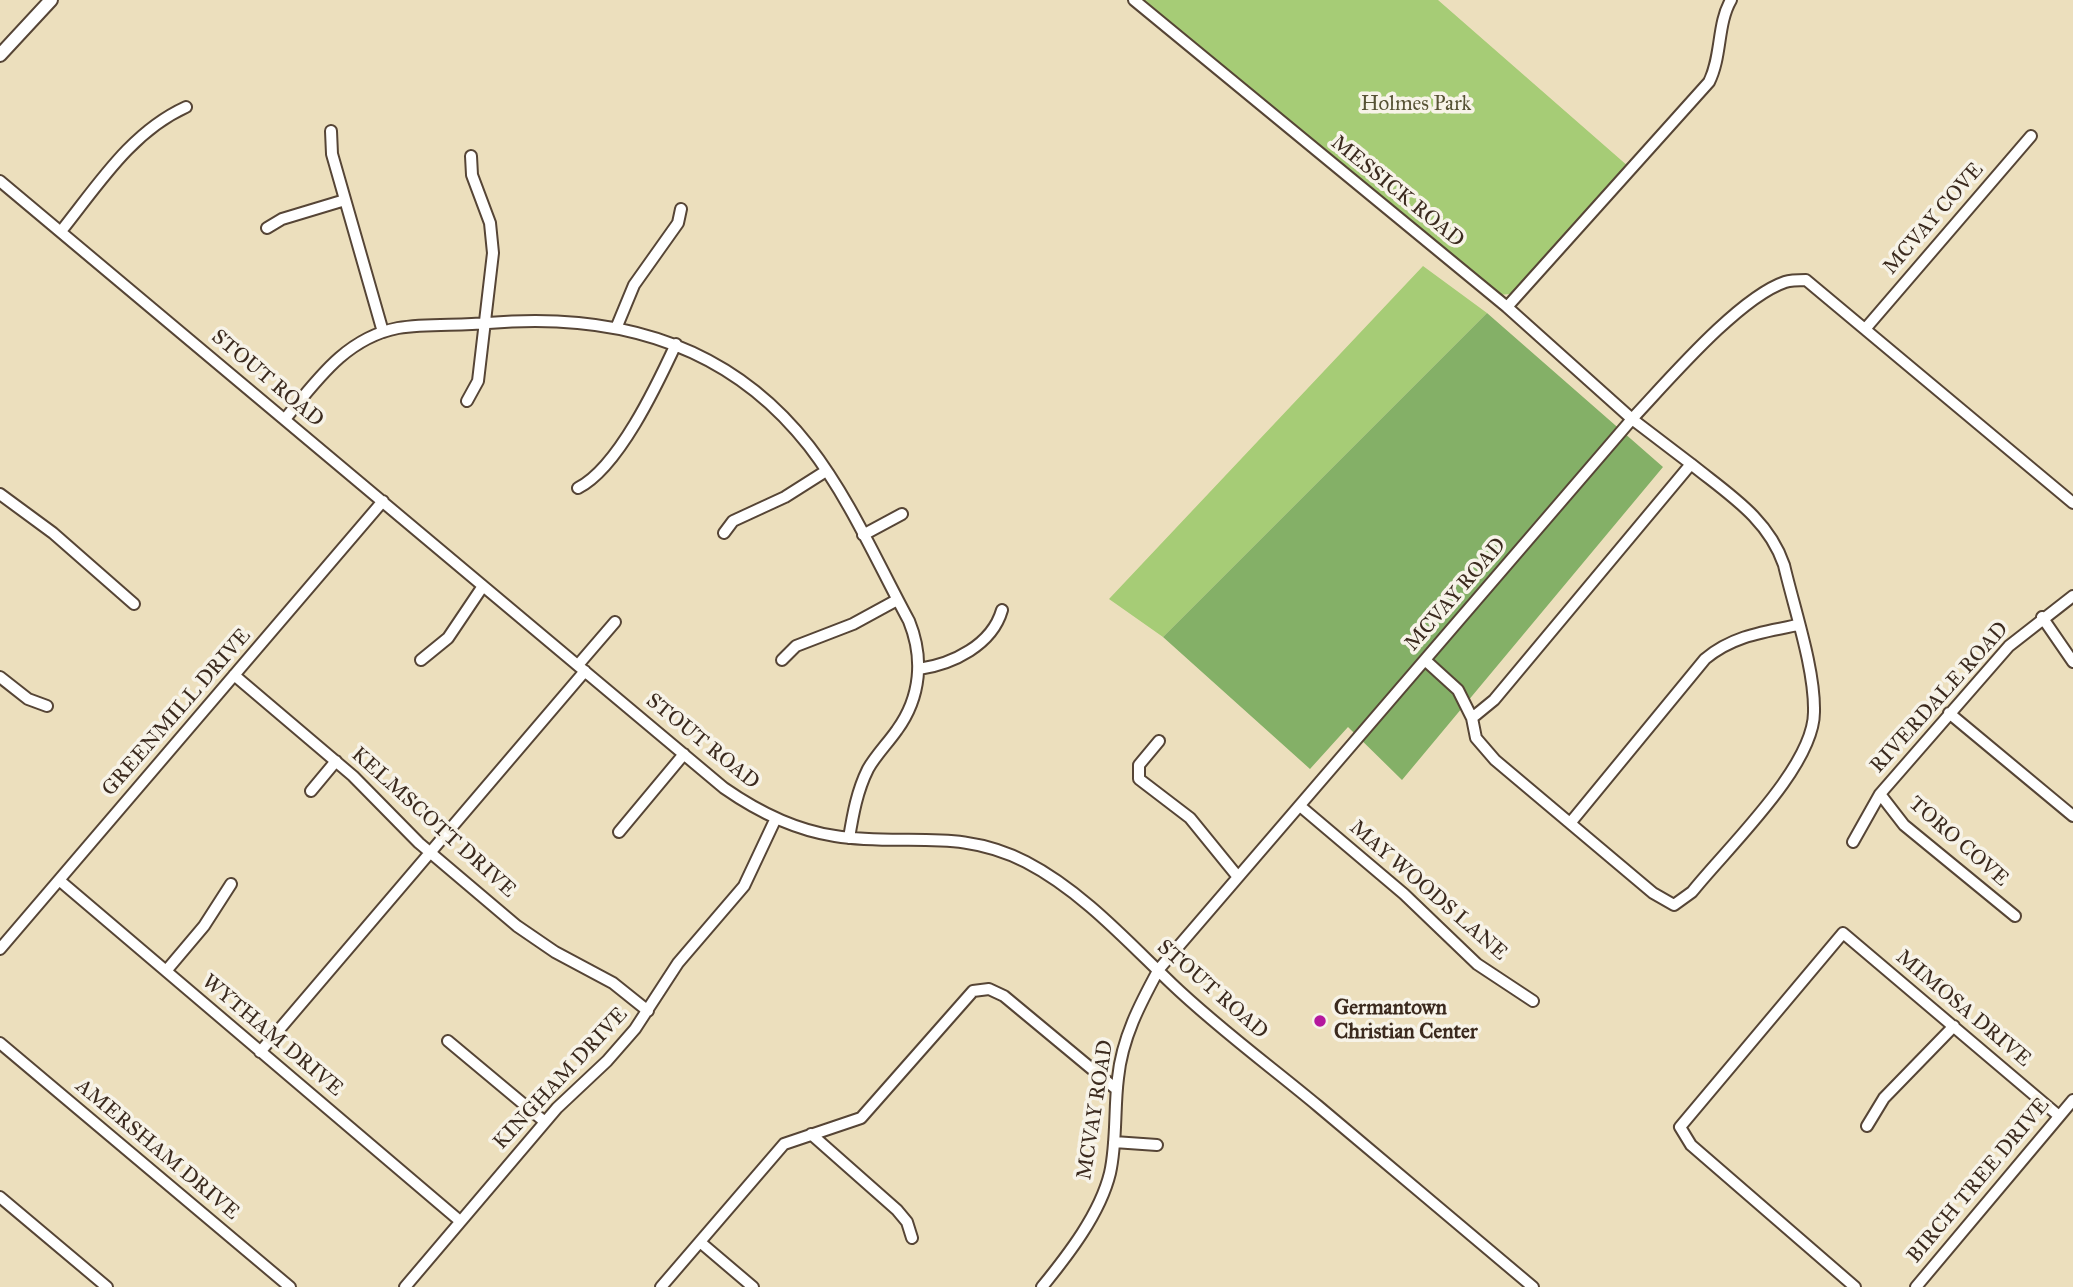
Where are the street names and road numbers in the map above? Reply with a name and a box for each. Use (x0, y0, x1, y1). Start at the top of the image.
street label: MESSICK ROAD (1325, 131, 1469, 253)
street label: MCVAY COVE (1879, 158, 1989, 280)
street label: STOUT ROAD (206, 325, 328, 433)
street label: MCVAY ROAD (1400, 533, 1512, 657)
street label: RIVERDALE ROAD (1866, 617, 2014, 779)
street label: GREENMILL DRIVE (97, 624, 257, 802)
street label: STOUT ROAD (640, 689, 764, 795)
street label: KELMSCOTT DRIVE (345, 742, 521, 904)
street label: TORO COVE (1903, 792, 2013, 892)
street label: MAY WOODS LANE (1344, 816, 1512, 966)
street label: STOUT ROAD (1151, 935, 1273, 1045)
street label: MIMOSA DRIVE (1890, 945, 2036, 1073)
street label: WYTHAM DRIVE (196, 970, 348, 1102)
street label: KINGHAM DRIVE (489, 1003, 633, 1155)
street label: MCVAY ROAD (1073, 1038, 1119, 1182)
street label: AMERSHAM DRIVE (70, 1074, 244, 1226)
street label: BIRCH TREE DRIVE (1903, 1093, 2055, 1269)

